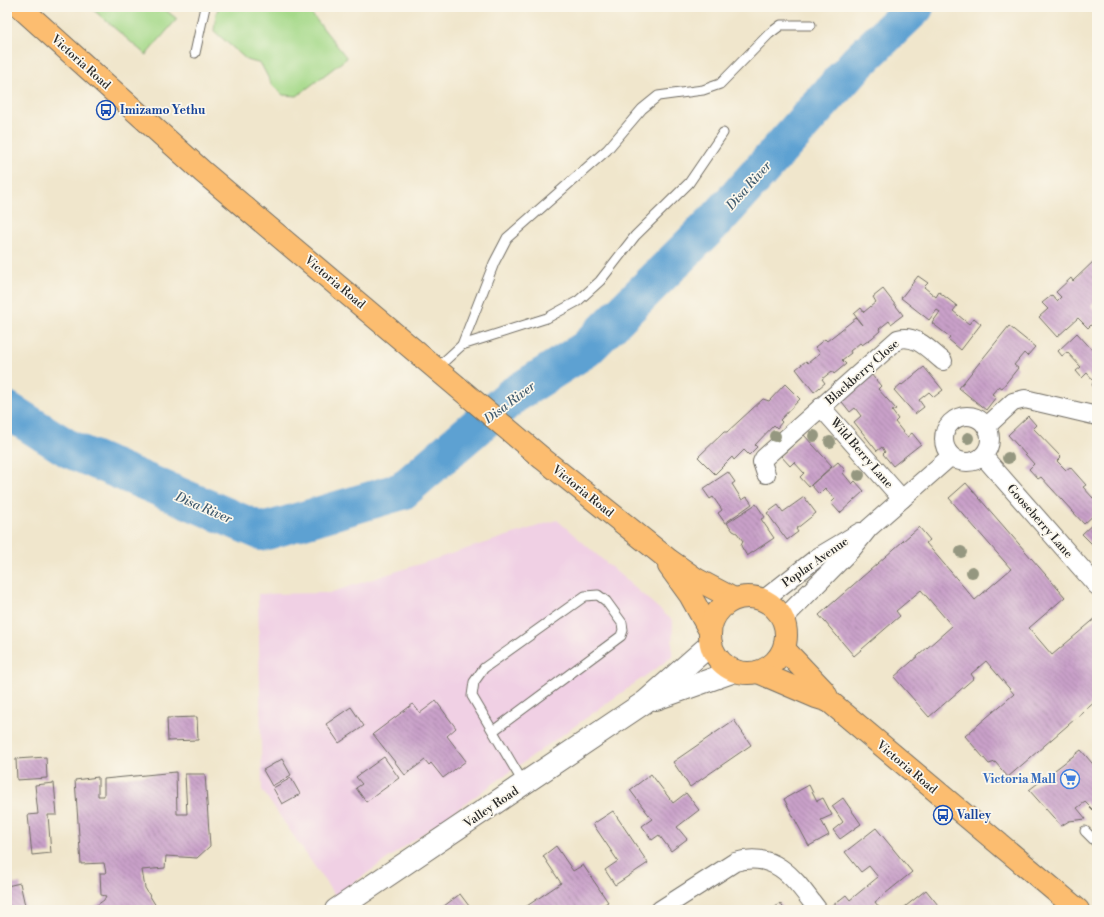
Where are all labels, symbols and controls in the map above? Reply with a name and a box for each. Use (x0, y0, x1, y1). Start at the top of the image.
street label: Victoria Road (47, 31, 114, 93)
bus stop icon: Imizamo Yethu (95, 99, 117, 121)
place label: Imizamo Yethu (120, 103, 206, 118)
water label: Disa River (722, 158, 775, 214)
street label: Victoria Road (301, 252, 368, 312)
street label: Blackberry Close (822, 336, 902, 409)
water label: Disa River (480, 378, 539, 428)
street label: Wild Berry Lane (826, 414, 896, 492)
street label: Victoria Road (548, 461, 617, 521)
street label: Gooseberry Lane (1003, 481, 1076, 561)
water label: Disa River (172, 488, 235, 527)
street label: Poplar Avenue (779, 534, 851, 591)
street label: Victoria Road (873, 737, 940, 797)
supermarket icon: Victoria Mall (1059, 768, 1081, 790)
place label: Victoria Mall (982, 772, 1056, 787)
street label: Valley Road (460, 784, 522, 832)
bus stop icon: Valley (932, 804, 954, 826)
place label: Valley (956, 808, 992, 823)

